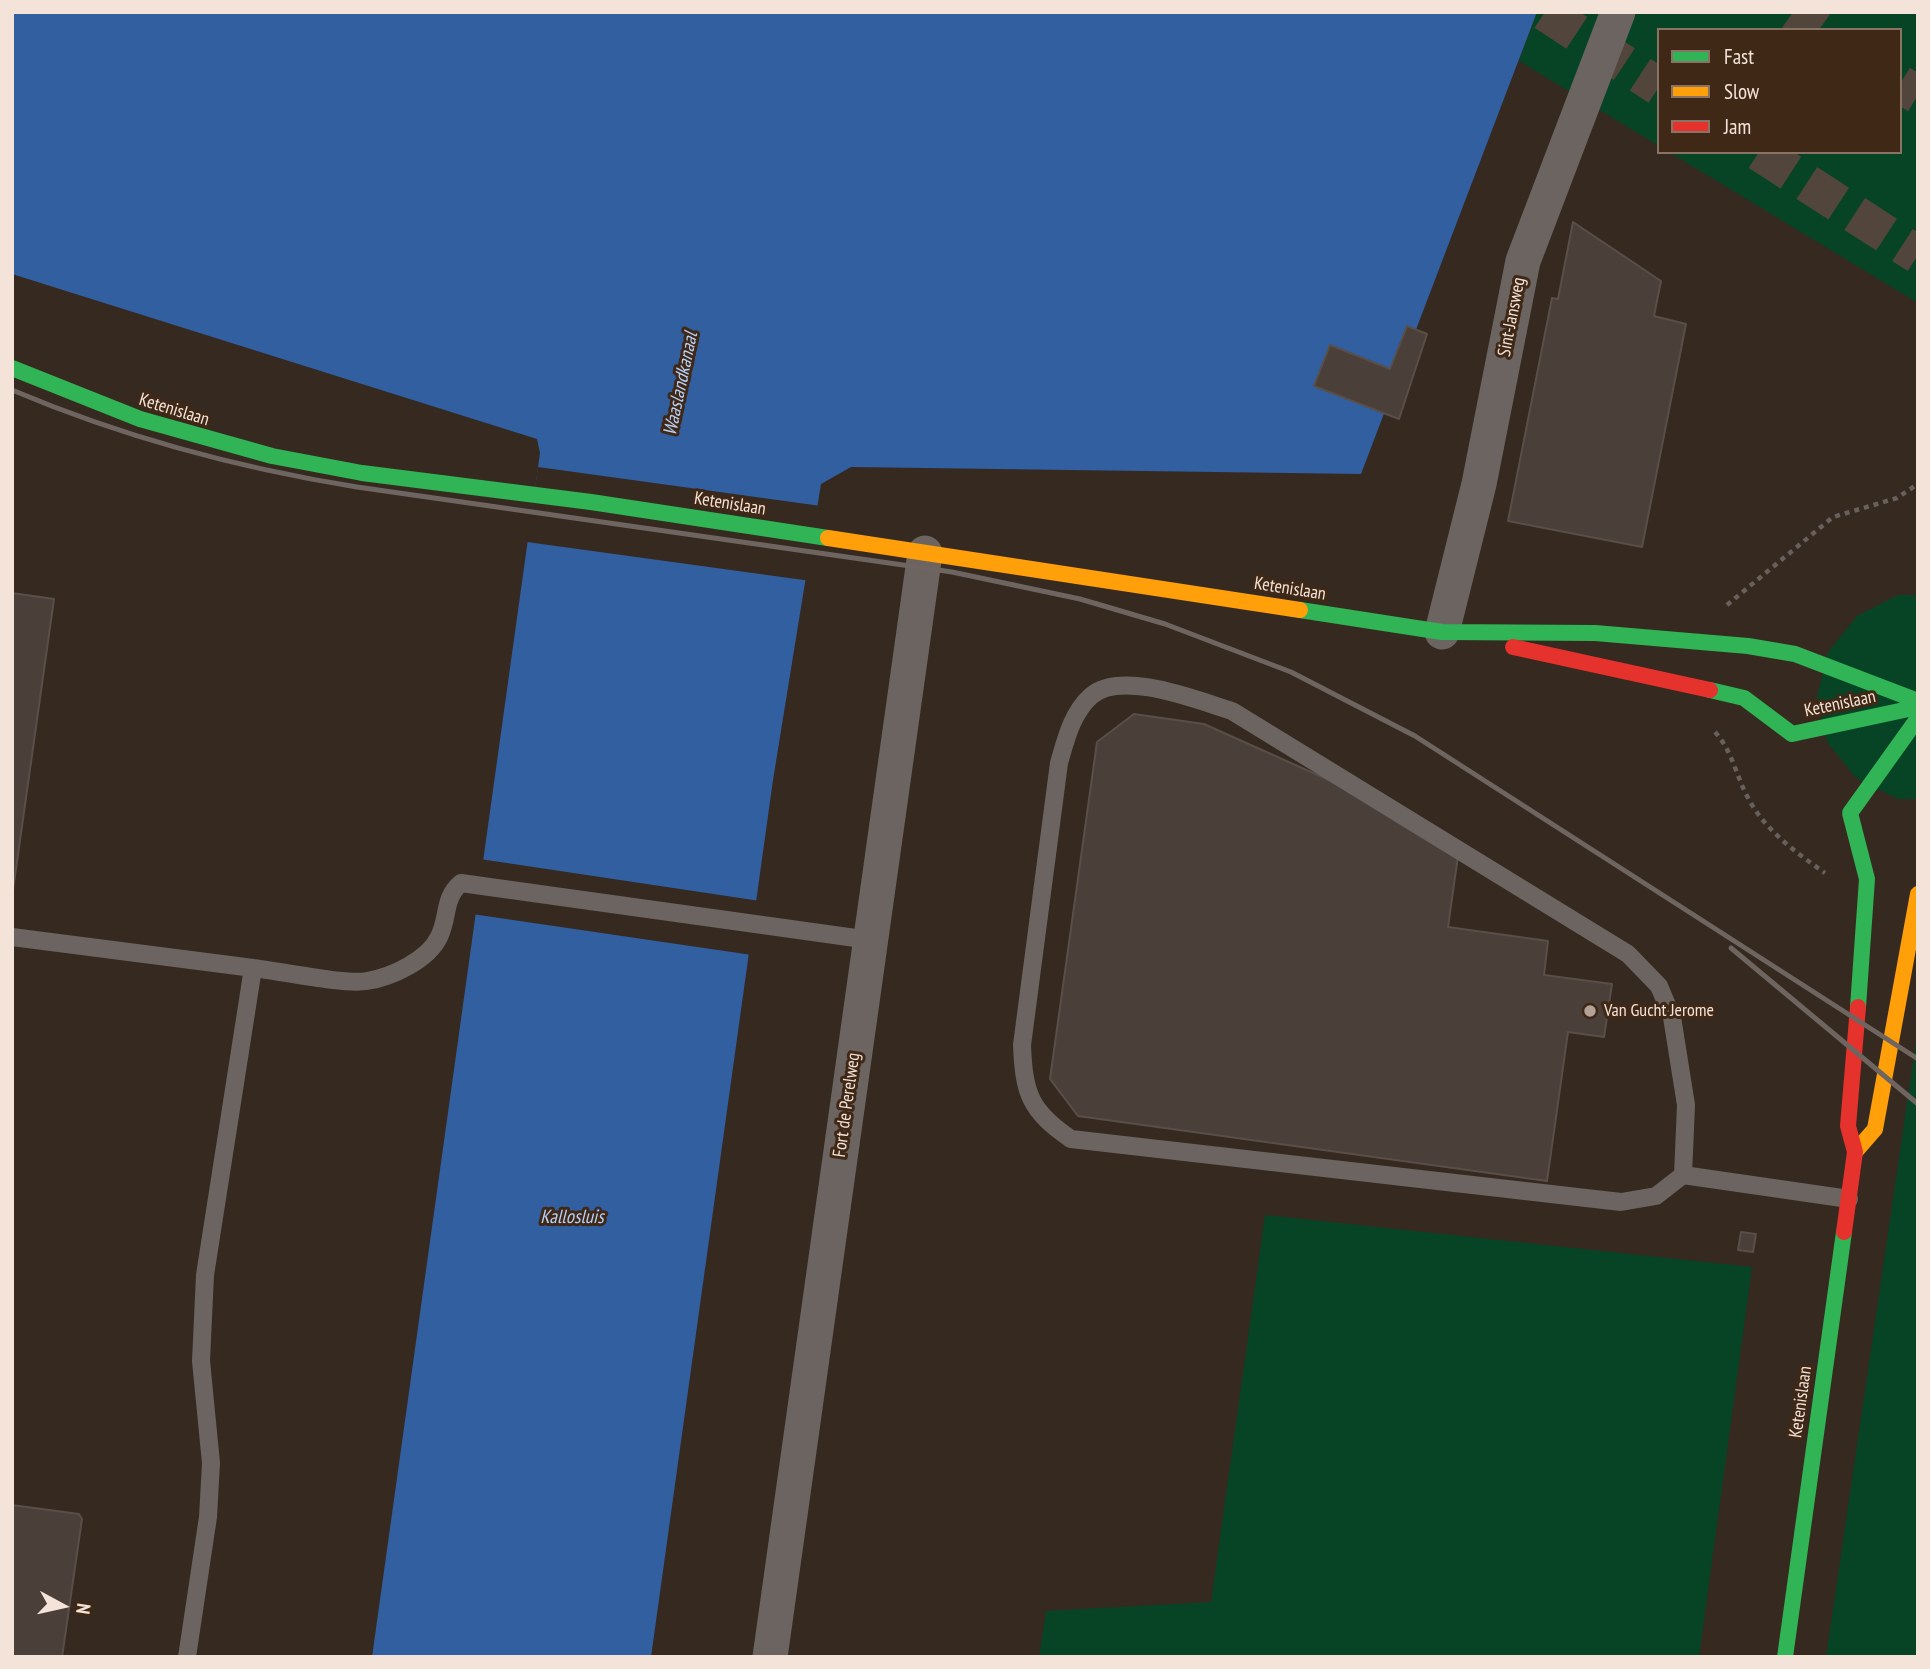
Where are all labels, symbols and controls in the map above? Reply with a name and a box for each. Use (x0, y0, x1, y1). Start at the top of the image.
legend (1657, 28, 1902, 154)
text: Fast (1724, 43, 1754, 70)
text: Slow (1724, 78, 1759, 105)
text: Jam (1724, 113, 1751, 140)
street label: Sint-Jansweg (1494, 276, 1530, 358)
water label: Waaslandkanaal (659, 330, 703, 438)
street label: Ketenislaan (136, 389, 212, 431)
street label: Ketenislaan (693, 488, 767, 520)
street label: Ketenislaan (1253, 573, 1327, 605)
street label: Ketenislaan (1802, 686, 1878, 722)
place label: Van Gucht Jerome (1604, 1000, 1714, 1022)
marker: Van Gucht Jerome (1582, 1003, 1598, 1019)
street label: Fort de Perelweg (829, 1051, 865, 1159)
water label: Kallosluis (540, 1207, 604, 1229)
street label: Ketenislaan (1785, 1365, 1817, 1439)
north arrow (28, 1571, 98, 1641)
text: N (71, 1602, 96, 1616)

